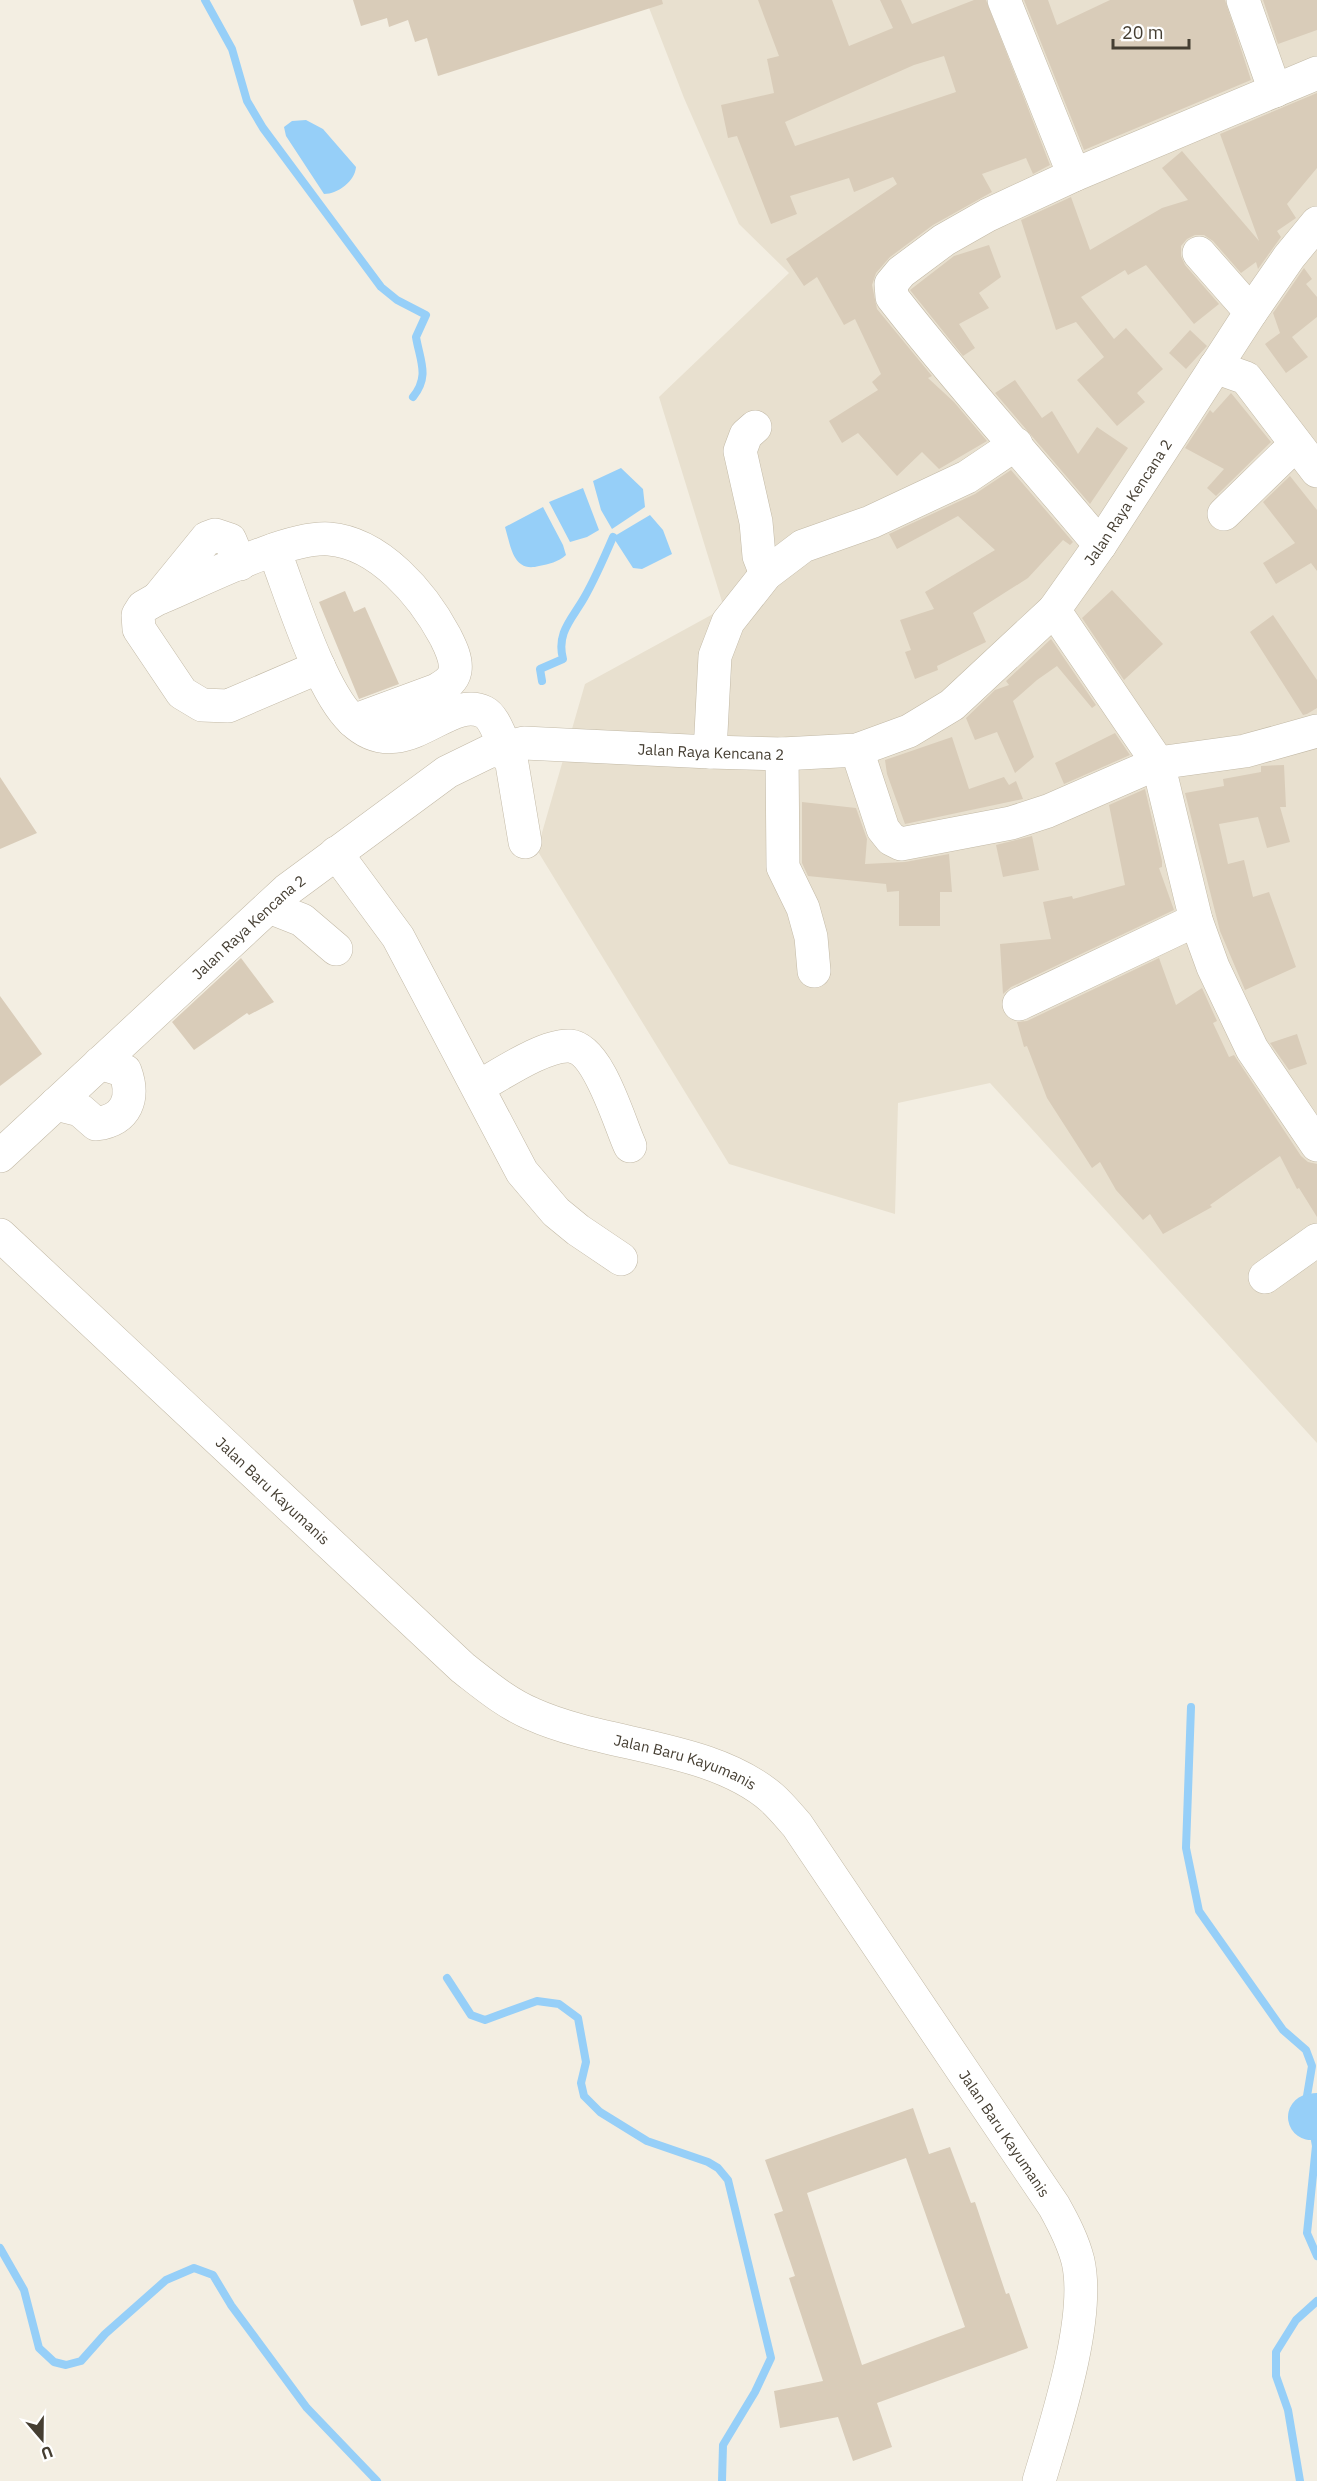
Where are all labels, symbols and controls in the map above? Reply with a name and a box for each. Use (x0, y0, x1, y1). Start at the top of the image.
scale bar (1113, 12, 1190, 50)
text: 20 m (1122, 21, 1164, 44)
street label: Jalan Raya Kencana 2 (1079, 435, 1176, 569)
street label: Jalan Raya Kencana 2 (637, 739, 785, 764)
street label: Jalan Raya Kencana 2 (188, 870, 309, 983)
street label: Jalan Baru Kayumanis (212, 1433, 334, 1548)
street label: Jalan Baru Kayumanis (612, 1730, 760, 1794)
street label: Jalan Baru Kayumanis (955, 2066, 1055, 2200)
north arrow (12, 2409, 72, 2469)
text: U (38, 2442, 56, 2464)

